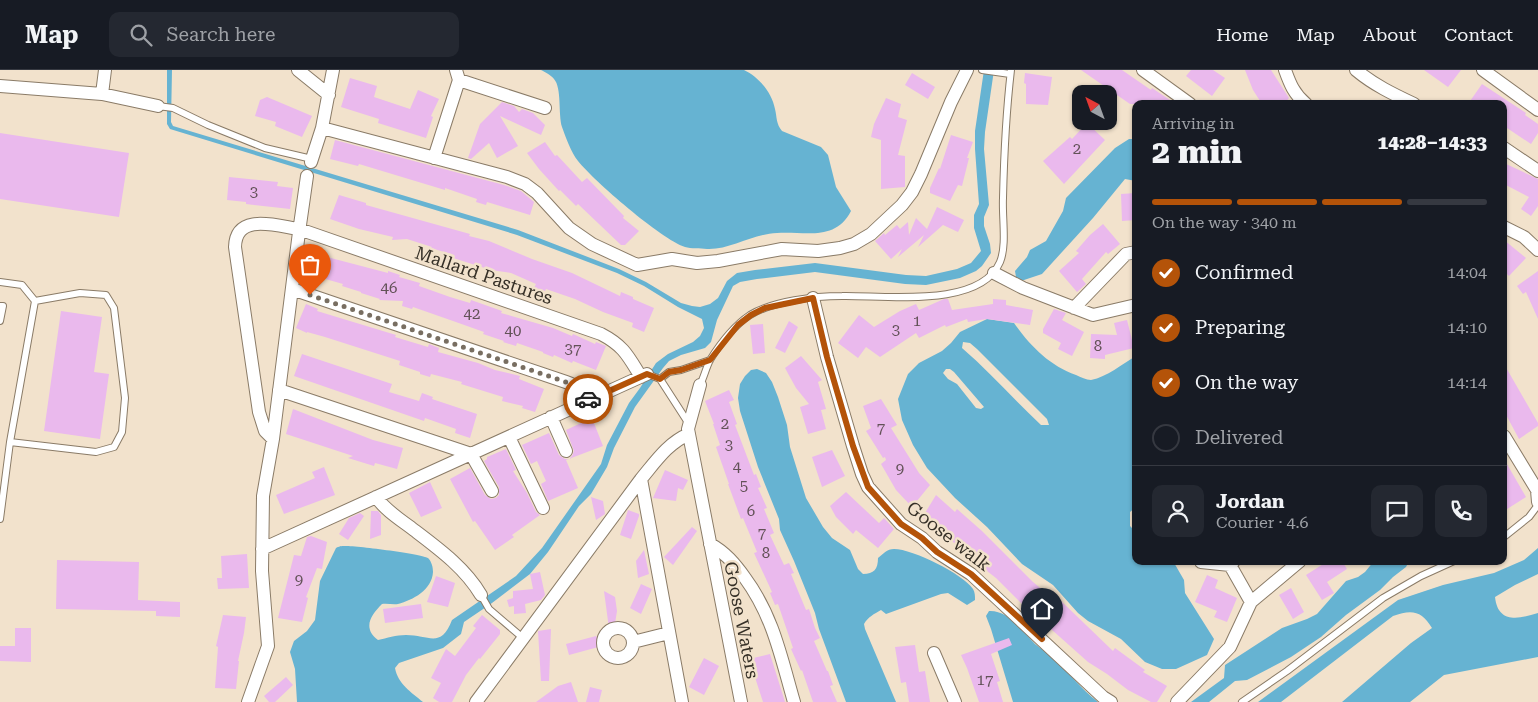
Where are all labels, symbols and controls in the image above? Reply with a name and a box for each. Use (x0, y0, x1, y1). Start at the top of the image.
search box (109, 12, 459, 57)
text: Map (25, 21, 79, 49)
icon: search (127, 21, 155, 49)
text: Search here (167, 23, 275, 46)
text: Home (1216, 24, 1268, 45)
text: Map (1296, 24, 1335, 45)
text: About (1363, 24, 1416, 45)
text: Contact (1444, 24, 1513, 45)
north arrow (1072, 85, 1118, 130)
map controls (1072, 85, 1117, 130)
text: Arriving in (1152, 114, 1235, 133)
text: 14:28–14:33 (1378, 131, 1487, 154)
text: 2 min (1152, 133, 1242, 171)
house number: 2 (1073, 140, 1081, 158)
house number: 3 (250, 183, 258, 201)
text: On the way · 340 m (1152, 213, 1297, 232)
street label: Mallard Pastures (413, 242, 555, 308)
pin (289, 244, 331, 295)
icon: bag (296, 251, 324, 279)
icon: check (1152, 259, 1180, 287)
text: Confirmed (1195, 261, 1293, 284)
text: 14:04 (1447, 263, 1487, 282)
house number: 46 (381, 279, 397, 297)
house number: 42 (464, 305, 480, 323)
house number: 1 (913, 312, 921, 330)
icon: check (1152, 314, 1180, 342)
text: Preparing (1195, 316, 1285, 339)
text: 14:10 (1447, 318, 1487, 337)
house number: 3 (892, 321, 900, 339)
house number: 40 (505, 322, 521, 340)
house number: 8 (1094, 337, 1102, 355)
house number: 37 (565, 340, 581, 358)
icon: check (1152, 369, 1180, 397)
text: On the way (1195, 371, 1298, 394)
text: 14:14 (1447, 373, 1487, 392)
courier (563, 374, 613, 424)
icon: car (574, 385, 602, 413)
house number: 2 (721, 415, 729, 433)
house number: 7 (877, 419, 885, 437)
text: Delivered (1195, 426, 1283, 449)
house number: 3 (725, 436, 733, 454)
house number: 4 (733, 458, 742, 476)
house number: 9 (896, 460, 904, 478)
house number: 5 (740, 477, 748, 495)
button: person (1152, 485, 1204, 537)
button: chat (1371, 485, 1423, 537)
button: phone (1435, 485, 1487, 537)
text: Jordan (1216, 490, 1285, 513)
street label: Goose walk (903, 497, 995, 575)
house number: 6 (747, 502, 755, 520)
text: Courier · 4.6 (1216, 513, 1309, 532)
house number: 7 (758, 524, 766, 542)
house number: 8 (762, 544, 770, 562)
street label: Goose Waters (720, 560, 764, 680)
house number: 9 (295, 571, 303, 589)
pin (1021, 588, 1063, 639)
icon: home (1028, 595, 1056, 623)
house number: 17 (977, 671, 993, 689)

